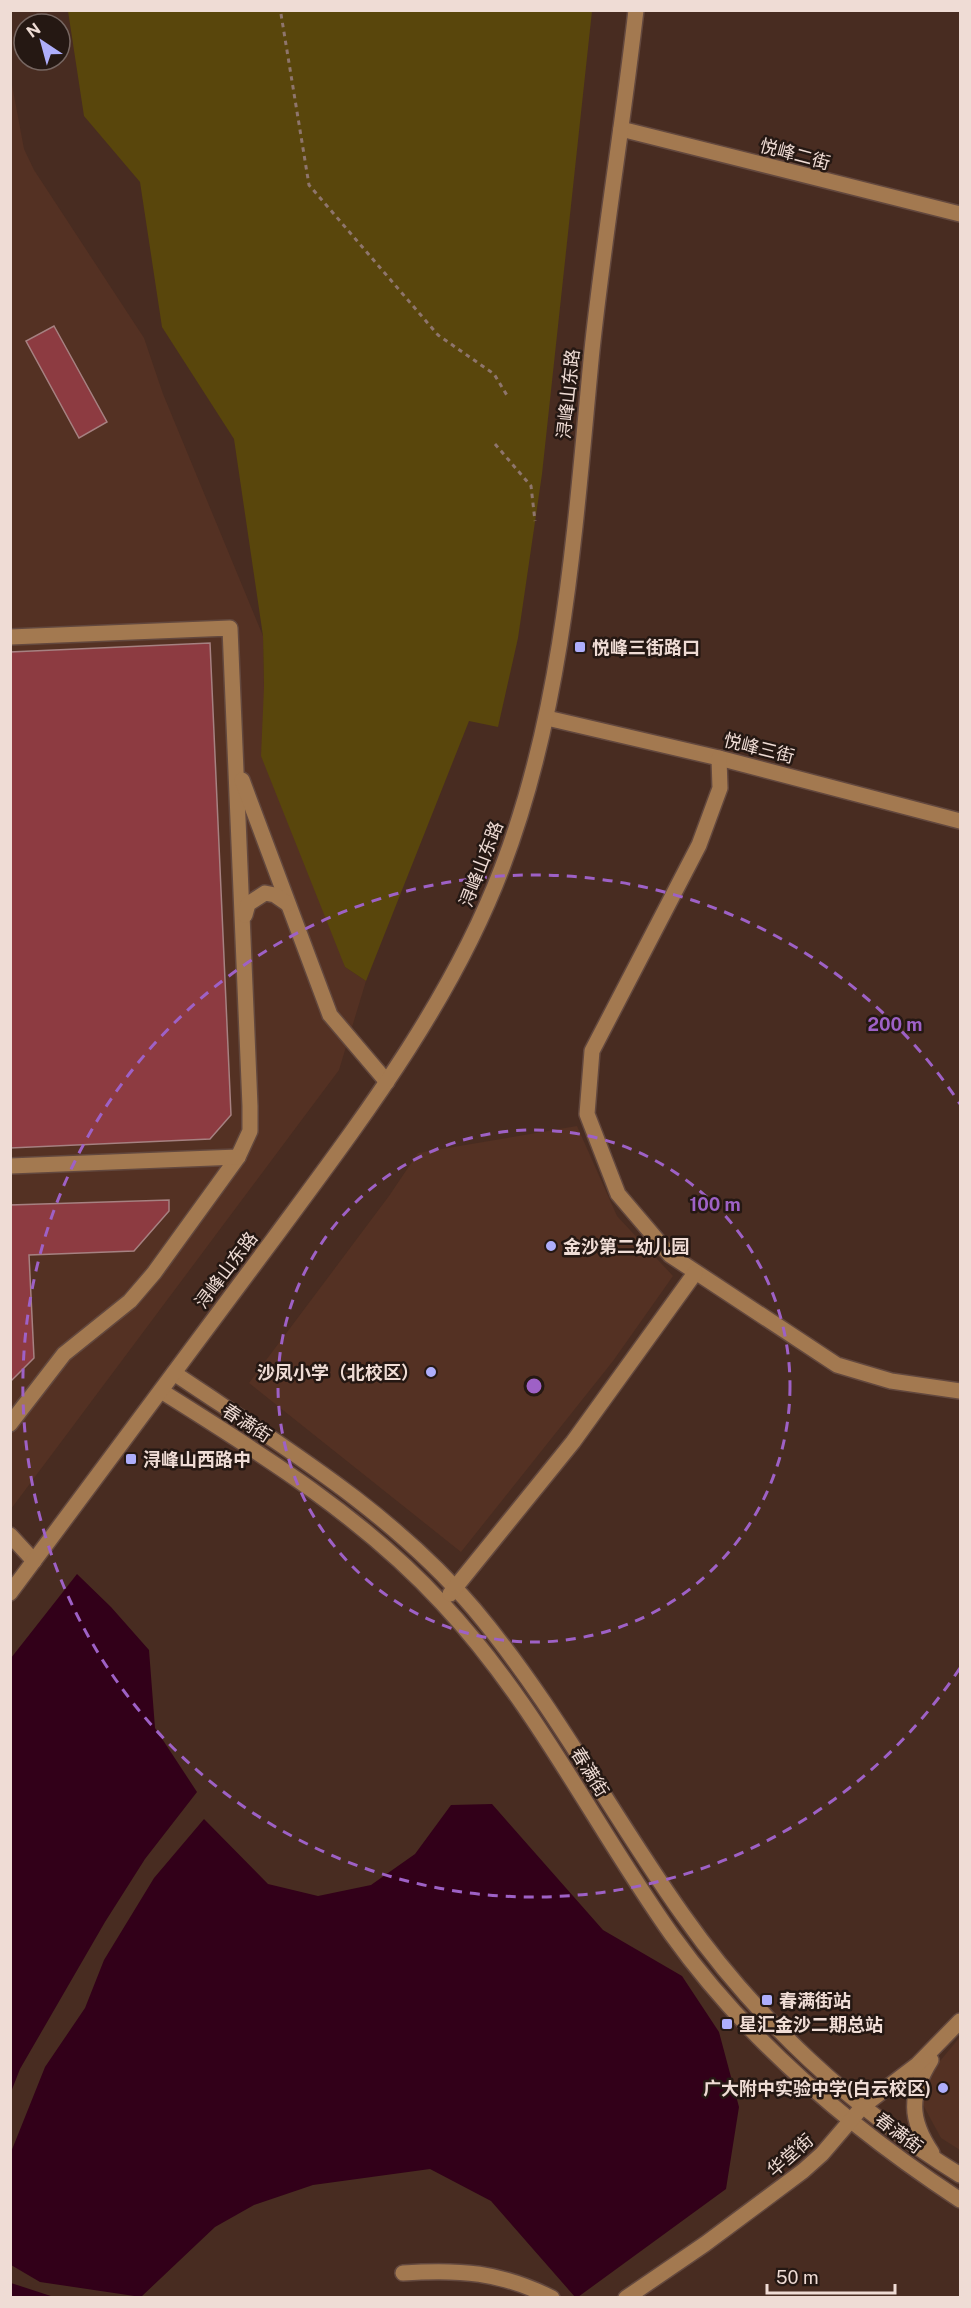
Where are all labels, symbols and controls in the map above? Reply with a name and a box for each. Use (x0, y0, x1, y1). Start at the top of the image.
north arrow (12, 12, 72, 72)
text: N (23, 19, 44, 42)
street label: 悦峰二街 (758, 135, 832, 173)
street label: 浔峰山东路 (553, 348, 583, 440)
place label: 悦峰三街路口 (592, 637, 700, 658)
marker: 悦峰三街路口 (573, 640, 587, 654)
street label: 悦峰三街 (722, 729, 796, 767)
street label: 浔峰山东路 (455, 818, 507, 910)
text: 200 m (868, 1014, 922, 1035)
text: 100 m (689, 1194, 741, 1215)
street label: 浔峰山东路 (191, 1228, 261, 1312)
place label: 金沙第二幼儿园 (563, 1236, 689, 1257)
marker: 金沙第二幼儿园 (544, 1239, 558, 1253)
place label: 沙凤小学（北校区） (257, 1362, 419, 1383)
marker: 沙凤小学（北校区） (424, 1365, 438, 1379)
centre of rings (524, 1376, 544, 1396)
street label: 春满街 (219, 1399, 275, 1447)
place label: 浔峰山西路中 (143, 1449, 251, 1470)
marker: 浔峰山西路中 (124, 1452, 138, 1466)
street label: 春满街 (567, 1744, 613, 1800)
place label: 春满街站 (779, 1990, 851, 2011)
marker: 春满街站 (760, 1993, 774, 2007)
place label: 星汇金沙二期总站 (739, 2014, 883, 2035)
marker: 星汇金沙二期总站 (720, 2017, 734, 2031)
place label: 广大附中实验中学(白云校区) (703, 2078, 931, 2099)
marker: 广大附中实验中学(白云校区) (936, 2081, 950, 2095)
street label: 春满街 (871, 2108, 927, 2158)
street label: 华堂街 (763, 2129, 817, 2181)
scale bar (767, 2257, 894, 2295)
text: 50 m (776, 2267, 819, 2288)

